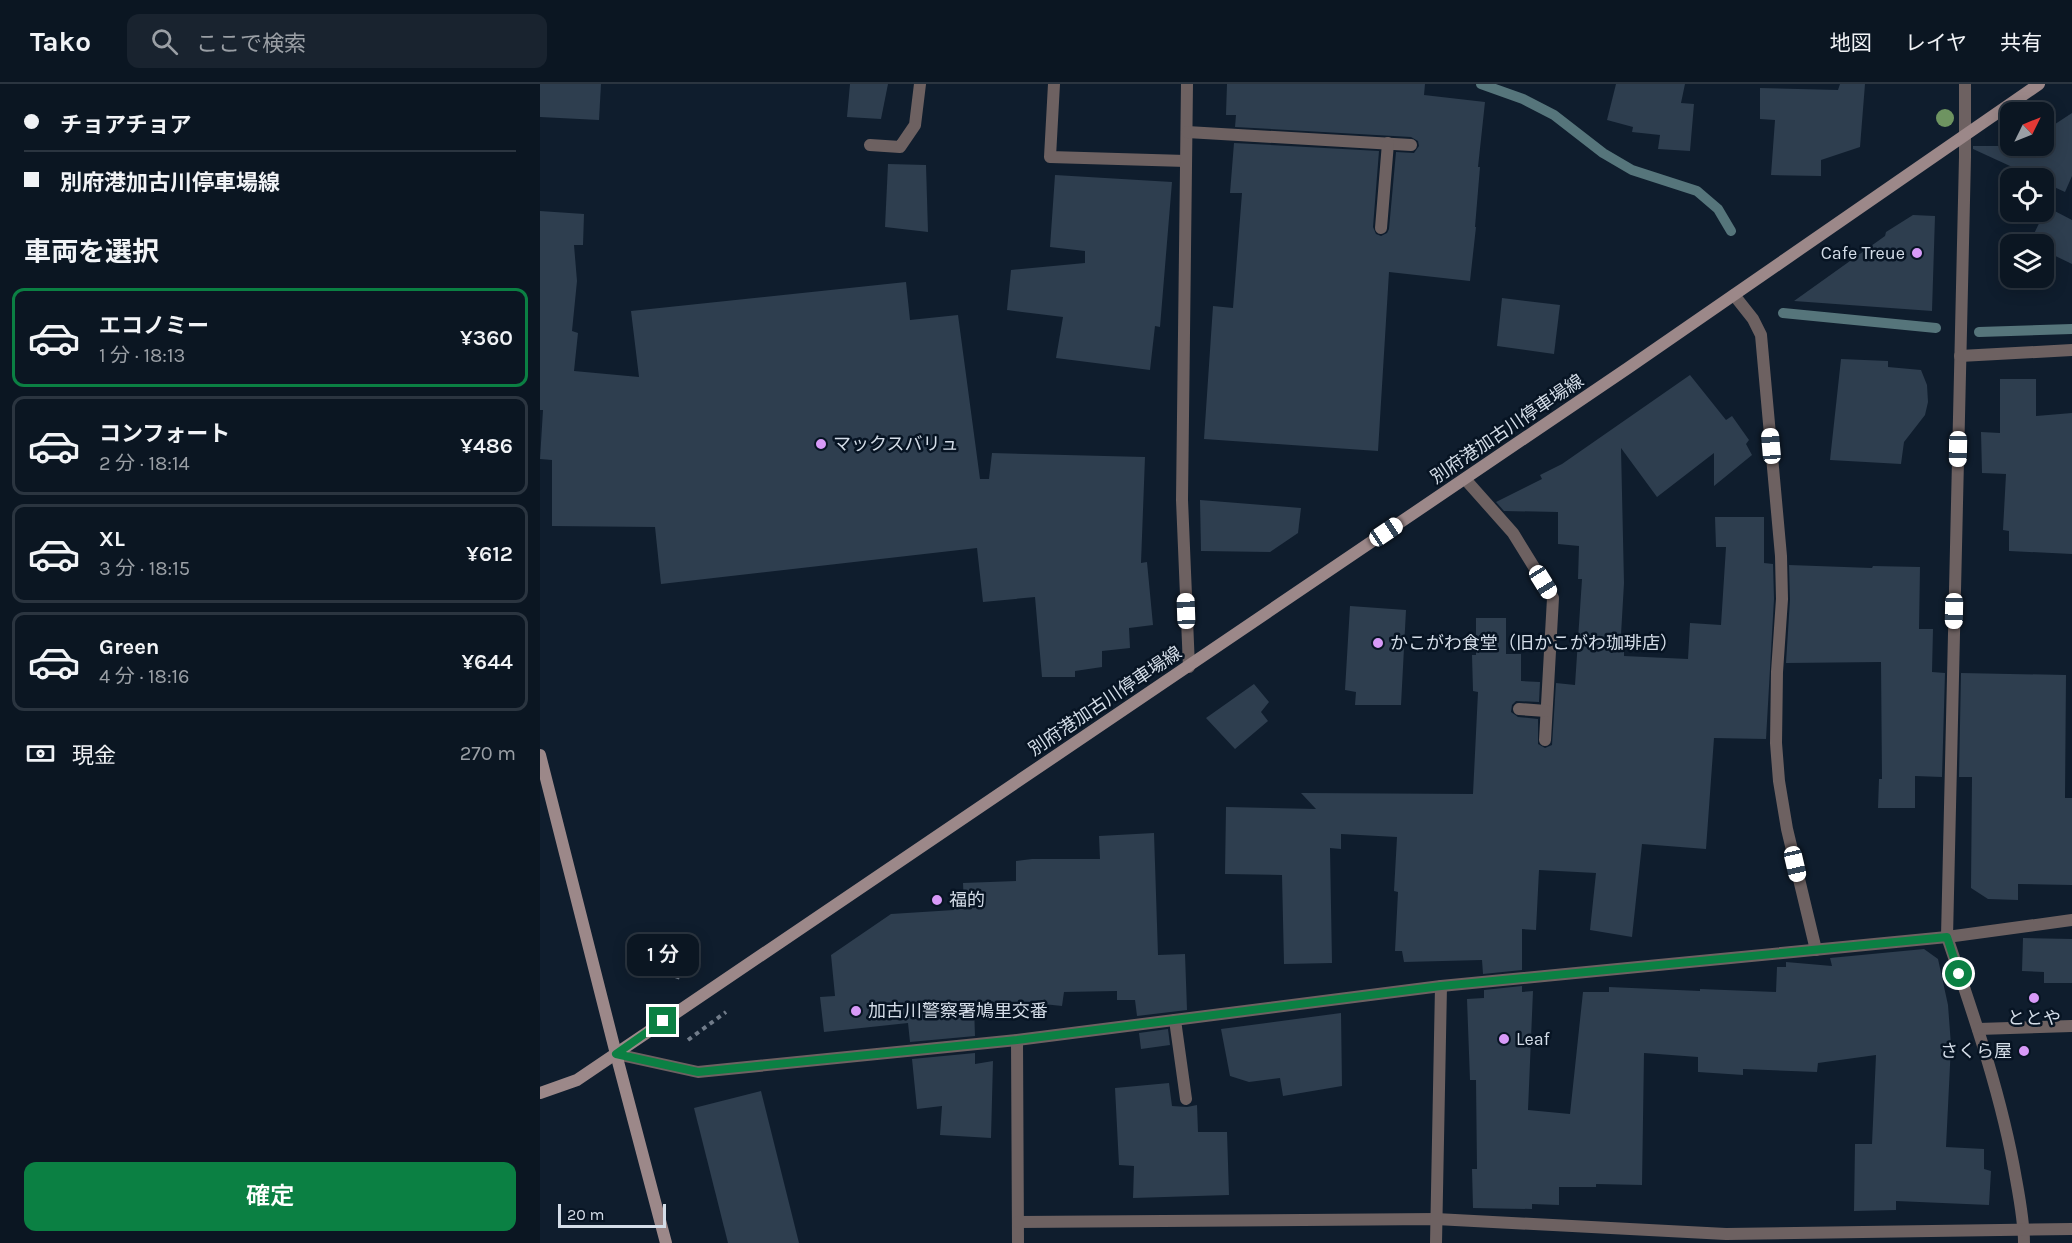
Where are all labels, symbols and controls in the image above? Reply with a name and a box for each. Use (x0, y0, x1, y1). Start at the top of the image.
search box (127, 14, 547, 68)
text: Tako (30, 25, 91, 58)
icon: search (148, 25, 181, 58)
text: ここで検索 (196, 31, 306, 57)
text: 地図 (1830, 31, 1872, 55)
text: レイヤ (1905, 31, 1967, 55)
text: 共有 (2000, 31, 2042, 55)
north arrow (2000, 102, 2054, 156)
map controls (2000, 102, 2054, 288)
text: チョアチョア (60, 112, 192, 138)
button: locate (2000, 168, 2054, 222)
text: 別府港加古川停車場線 (60, 170, 280, 196)
button: layers (2000, 234, 2054, 288)
text: 車両を選択 (24, 236, 159, 268)
place label: Cafe Treue (1821, 242, 1905, 264)
marker: Cafe Treue (1910, 246, 1924, 260)
icon: car (27, 311, 81, 365)
text: エコノミー (99, 313, 209, 339)
text: ¥360 (460, 325, 513, 351)
text: 1 分 · 18:13 (99, 344, 185, 367)
street label: 別府港加古川停車場線 (1426, 370, 1588, 488)
icon: car (27, 419, 81, 473)
text: コンフォート (99, 421, 230, 447)
car (1760, 427, 1782, 465)
car (1949, 431, 1967, 467)
text: ¥486 (460, 433, 513, 459)
place label: マックスバリュ (833, 433, 958, 455)
marker: マックスバリュ (814, 437, 828, 451)
text: 2 分 · 18:14 (99, 452, 190, 475)
car (1366, 514, 1406, 550)
text: XL (99, 526, 125, 552)
icon: car (27, 527, 81, 581)
text: ¥612 (466, 541, 513, 567)
text: 3 分 · 18:15 (99, 557, 190, 580)
car (1526, 562, 1560, 602)
car (1176, 593, 1196, 629)
car (1945, 593, 1963, 629)
place label: かこがわ食堂（旧かこがわ珈琲店） (1390, 632, 1678, 654)
text: Green (99, 634, 160, 660)
icon: car (27, 635, 81, 689)
marker: かこがわ食堂（旧かこがわ珈琲店） (1371, 636, 1385, 650)
street label: 別府港加古川停車場線 (1024, 642, 1186, 760)
text: ¥644 (461, 649, 513, 675)
text: 4 分 · 18:16 (99, 665, 190, 688)
icon: cash (24, 737, 57, 770)
text: 270 m (460, 742, 516, 765)
text: 現金 (72, 743, 116, 769)
car (1782, 844, 1808, 884)
place label: 福的 (949, 889, 985, 911)
marker: 福的 (930, 893, 944, 907)
callout: 1 分 (627, 934, 699, 976)
text: 1 分 (647, 943, 679, 966)
route start (1945, 960, 1972, 987)
marker: ととや (2027, 991, 2041, 1005)
place label: 加古川警察署鳩里交番 (868, 1000, 1048, 1022)
marker: 加古川警察署鳩里交番 (849, 1004, 863, 1018)
route end (649, 1007, 676, 1034)
place label: ととや (2007, 1007, 2061, 1029)
place label: Leaf (1516, 1028, 1551, 1050)
marker: Leaf (1497, 1032, 1511, 1046)
place label: さくら屋 (1940, 1040, 2012, 1062)
marker: さくら屋 (2017, 1044, 2031, 1058)
button: 確定 (24, 1162, 516, 1231)
scale bar (558, 1201, 666, 1228)
text: 20 m (567, 1205, 605, 1224)

